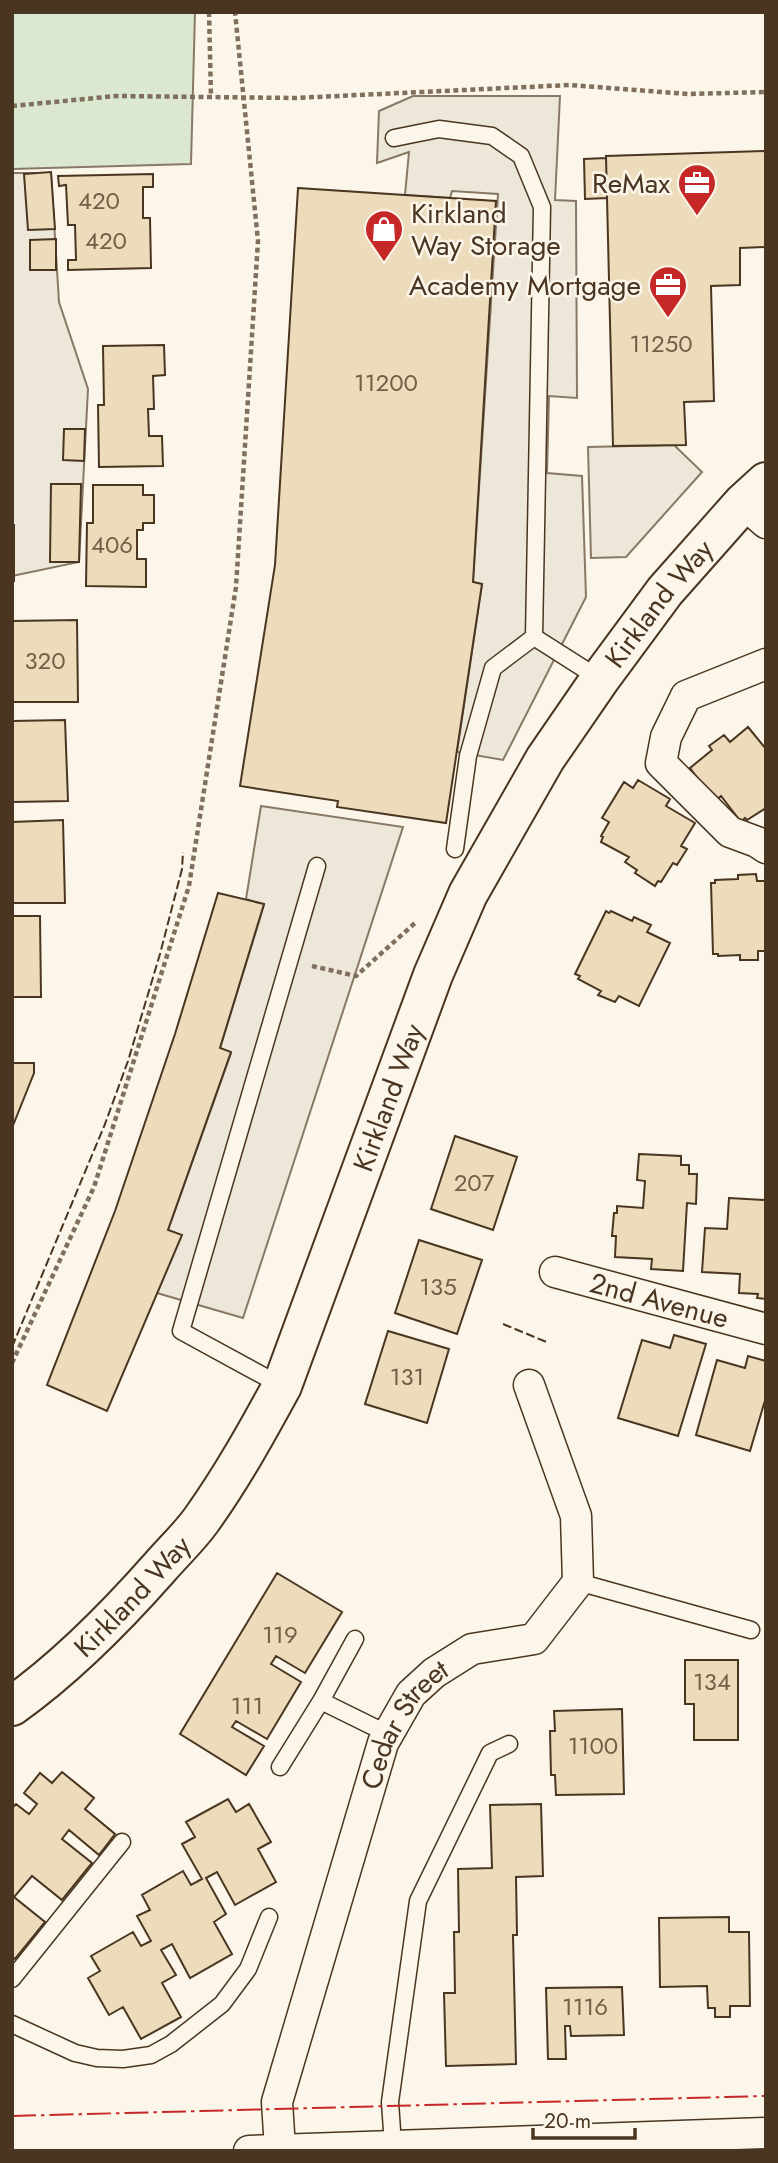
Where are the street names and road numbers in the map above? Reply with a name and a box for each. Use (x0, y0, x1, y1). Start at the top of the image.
street label: Kirkland Way (595, 530, 723, 677)
street label: Kirkland Way (343, 1017, 435, 1177)
street label: 2nd Avenue (585, 1262, 733, 1339)
street label: Kirkland Way (65, 1526, 201, 1667)
street label: Cedar Street (350, 1649, 456, 1794)

